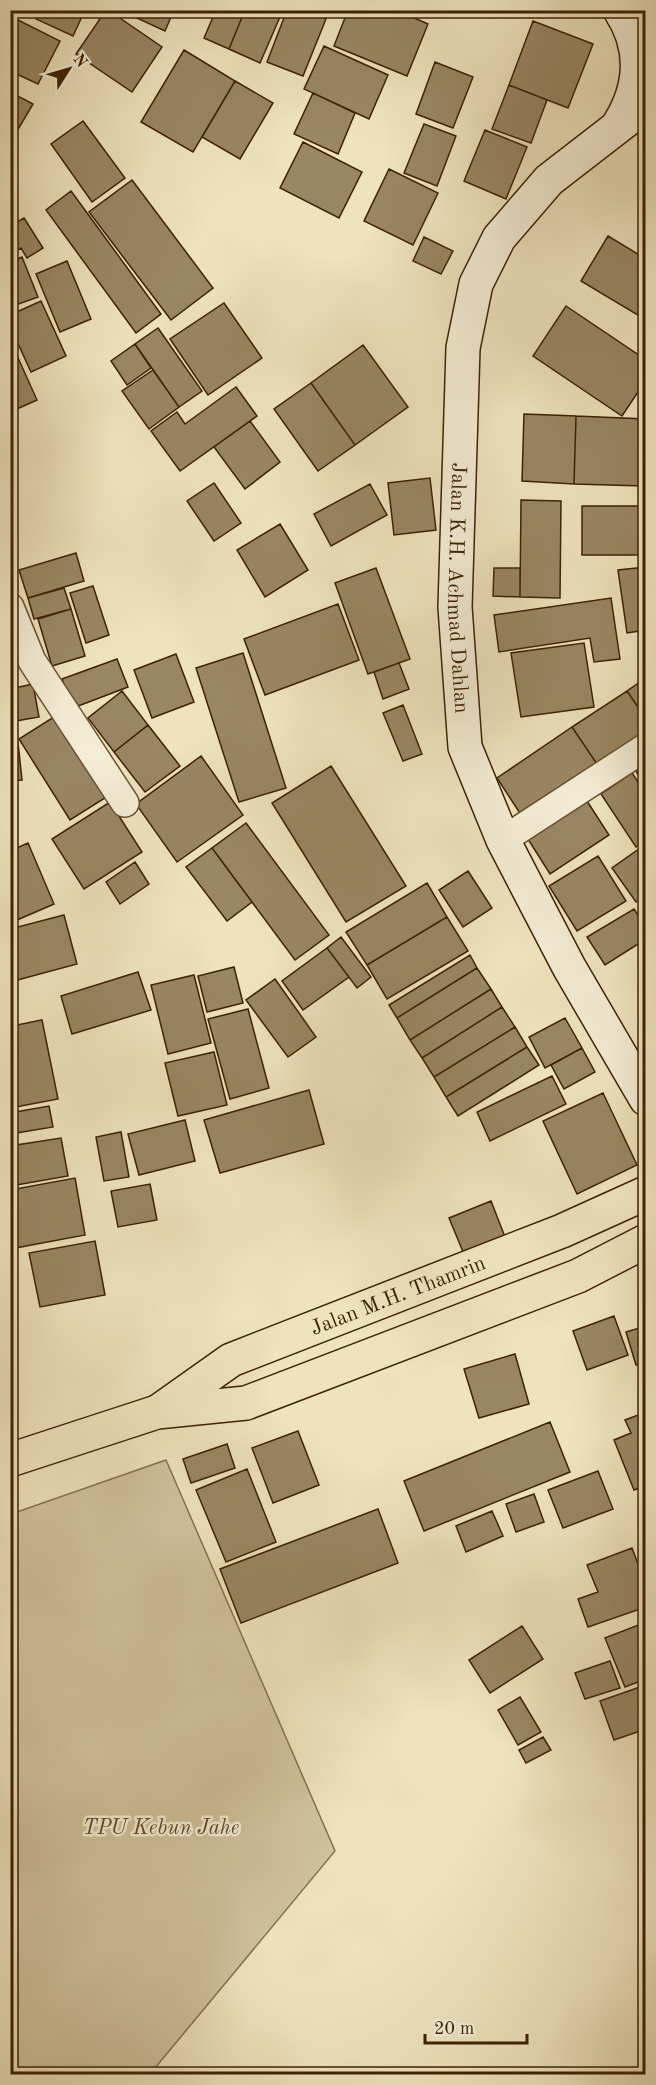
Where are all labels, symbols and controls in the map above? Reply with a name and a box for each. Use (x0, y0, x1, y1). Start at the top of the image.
north arrow (39, 39, 99, 99)
text: N (69, 51, 90, 71)
street label: Jalan K.H. Achmad Dahlan (443, 462, 472, 714)
street label: Jalan M.H. Thamrin (308, 1253, 489, 1340)
park label: TPU Kebun Jahe (83, 1818, 239, 1839)
scale bar (425, 2007, 527, 2045)
text: 20 m (434, 2020, 474, 2038)

